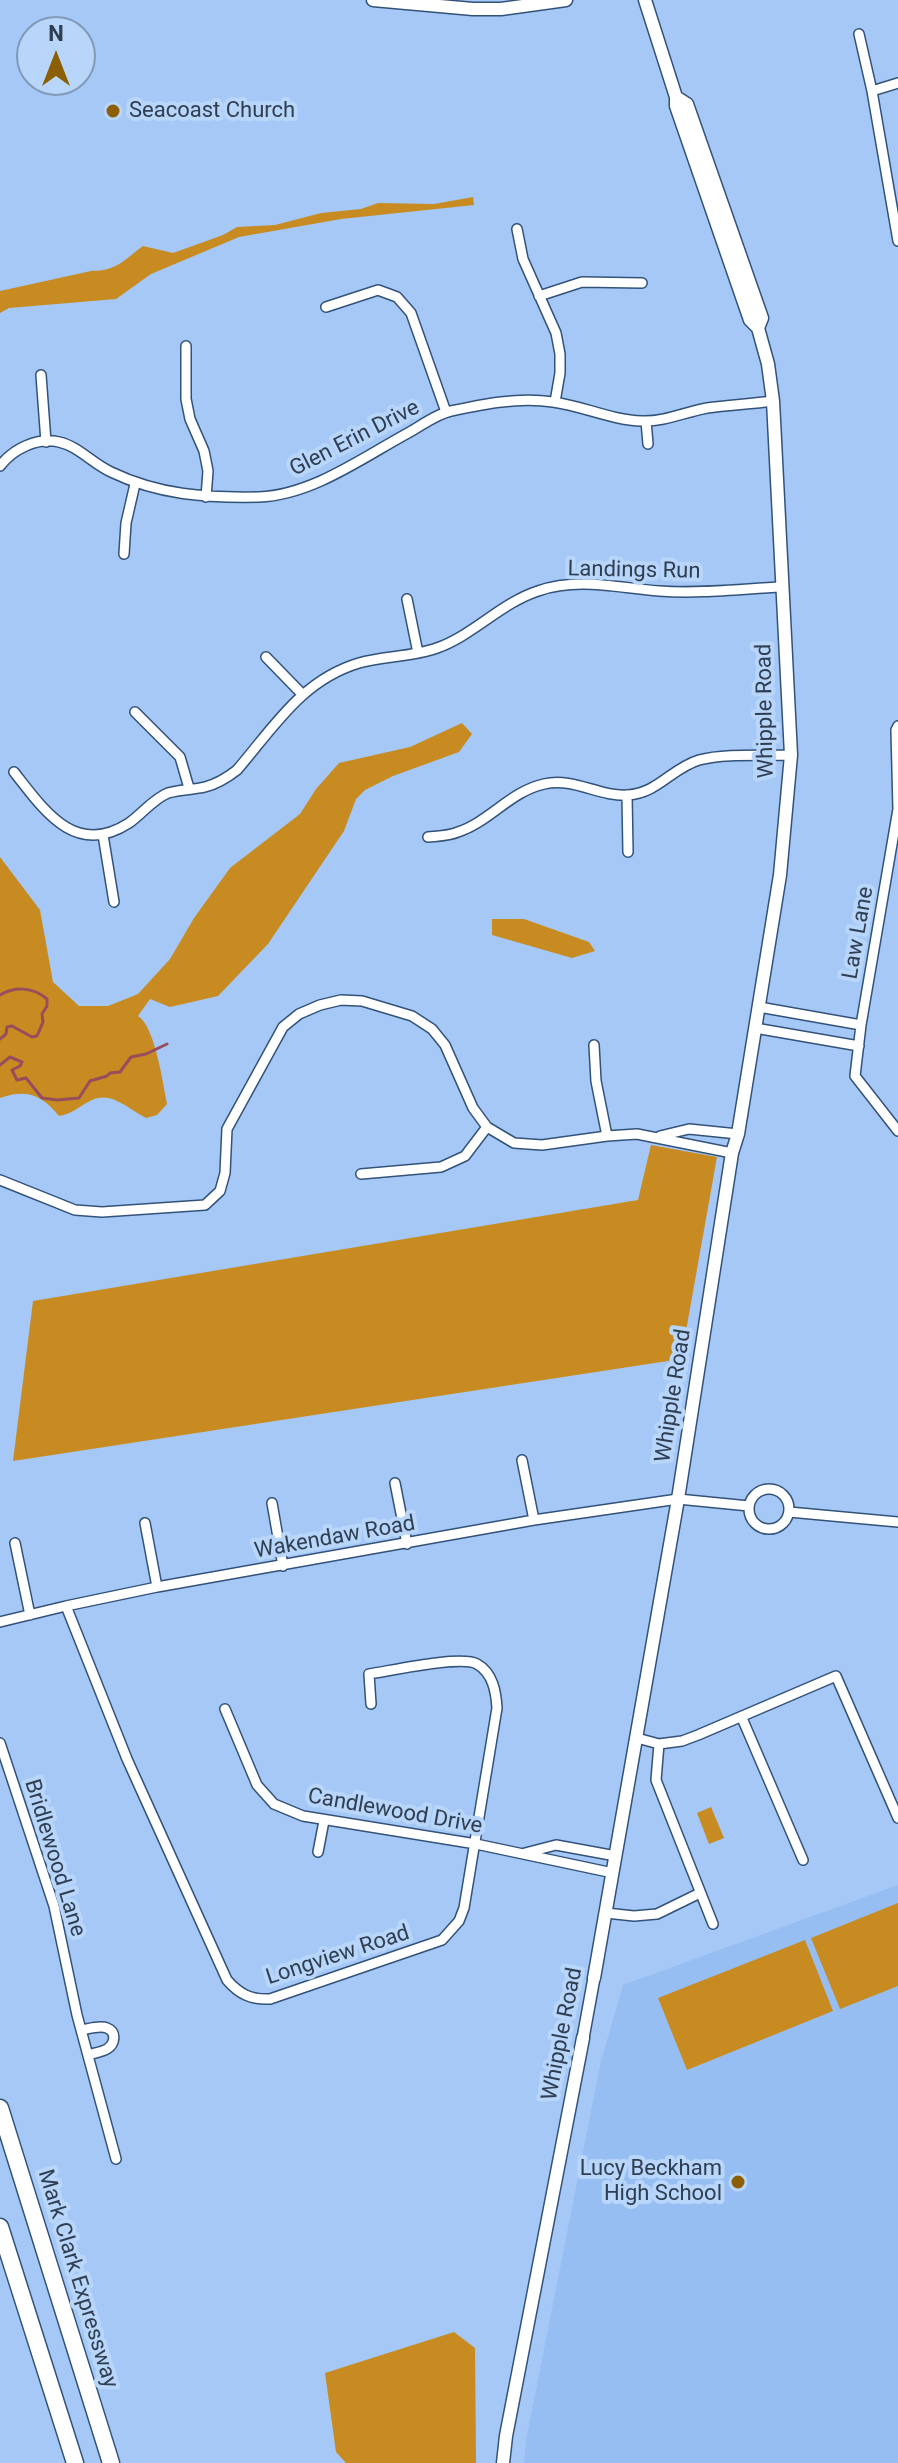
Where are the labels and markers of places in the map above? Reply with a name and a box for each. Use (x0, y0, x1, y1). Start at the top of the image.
place label: Seacoast Church (129, 98, 295, 124)
marker: Seacoast Church (104, 102, 122, 120)
place label: Lucy Beckham High School (580, 2156, 722, 2208)
marker: Lucy Beckham High School (729, 2173, 747, 2191)

